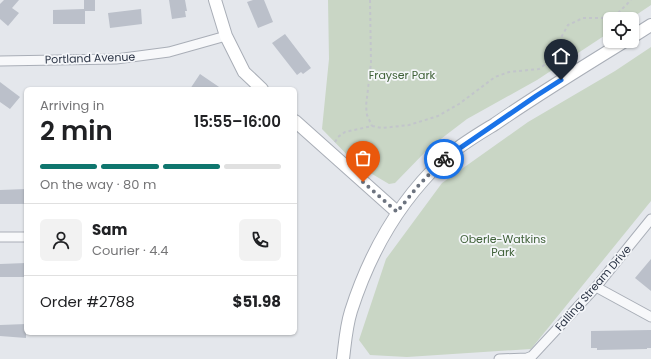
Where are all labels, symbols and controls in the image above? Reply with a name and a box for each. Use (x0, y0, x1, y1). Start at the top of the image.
map controls (603, 12, 639, 48)
button: locate (603, 12, 639, 48)
pin (544, 39, 578, 80)
icon: home (550, 45, 572, 67)
street label: Portland Avenue (45, 48, 136, 68)
park label: Frayser Park (369, 67, 436, 83)
text: Arriving in (40, 96, 104, 115)
text: 15:55–16:00 (194, 111, 281, 132)
text: 2 min (40, 113, 113, 149)
courier (424, 139, 464, 179)
pin (346, 141, 380, 182)
icon: bag (352, 147, 374, 169)
icon: bike (433, 148, 455, 170)
text: On the way · 80 m (40, 175, 156, 194)
button: person (40, 219, 82, 261)
text: Sam (92, 219, 127, 240)
button: phone (239, 219, 281, 261)
park label: Oberle-Watkins Park (460, 231, 546, 260)
text: Courier · 4.4 (92, 241, 168, 260)
street label: Falling Stream Drive (551, 241, 635, 334)
text: Order #2788 (40, 291, 135, 312)
text: $51.98 (233, 291, 281, 312)

